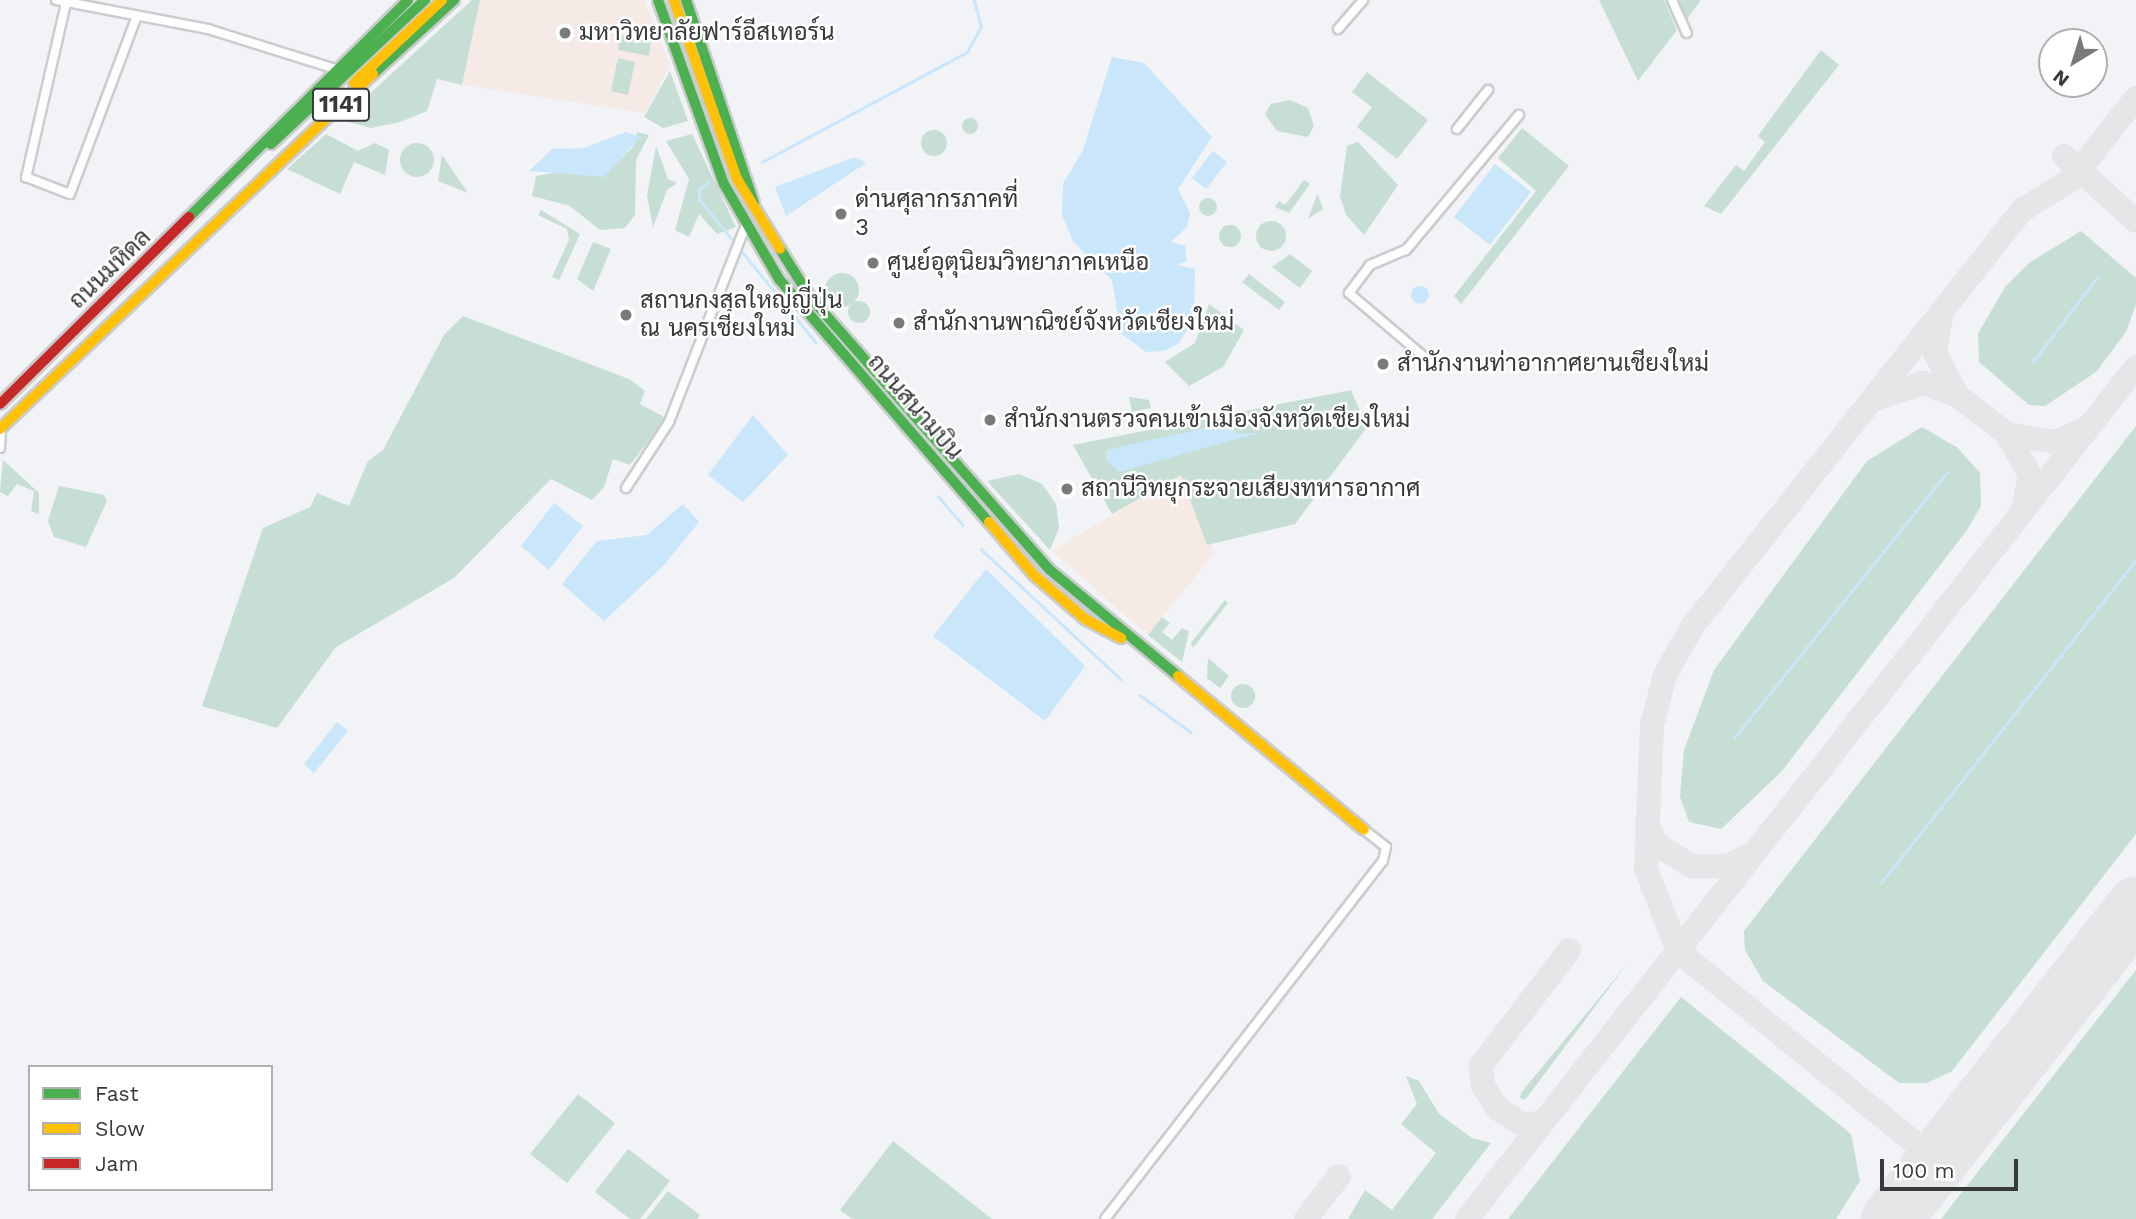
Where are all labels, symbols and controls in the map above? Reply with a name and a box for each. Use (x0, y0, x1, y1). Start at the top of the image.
place label: มหาวิทยาลัยฟาร์อีสเทอร์น (579, 19, 834, 47)
marker: มหาวิทยาลัยฟาร์อีสเทอร์น (557, 25, 573, 41)
north arrow (2038, 28, 2108, 98)
text: N (2048, 65, 2074, 92)
road number: 1141 (311, 86, 371, 124)
place label: ด่านศุลากรภาคที่ 3 (855, 186, 1018, 242)
marker: ด่านศุลากรภาคที่ 3 (833, 206, 849, 222)
street label: ถนนมหิดล (63, 223, 157, 315)
place label: ศูนย์อุตุนิยมวิทยาภาคเหนือ (887, 249, 1149, 277)
marker: ศูนย์อุตุนิยมวิทยาภาคเหนือ (865, 255, 881, 271)
place label: สถานกงสุลใหญ่ญี่ปุ่น ณ นครเชียงใหม่ (640, 287, 843, 343)
marker: สถานกงสุลใหญ่ญี่ปุ่น ณ นครเชียงใหม่ (618, 307, 634, 323)
place label: สำนักงานพาณิชย์จังหวัดเชียงใหม่ (913, 309, 1234, 337)
marker: สำนักงานพาณิชย์จังหวัดเชียงใหม่ (891, 315, 907, 331)
street label: ถนนสนามบิน (861, 348, 969, 466)
place label: สำนักงานท่าอากาศยานเชียงใหม่ (1397, 350, 1709, 378)
marker: สำนักงานท่าอากาศยานเชียงใหม่ (1375, 356, 1391, 372)
place label: สำนักงานตรวจคนเข้าเมืองจังหวัดเชียงใหม่ (1004, 406, 1410, 434)
marker: สำนักงานตรวจคนเข้าเมืองจังหวัดเชียงใหม่ (982, 412, 998, 428)
place label: สถานีวิทยุกระจายเสียงทหารอากาศ (1081, 475, 1420, 503)
marker: สถานีวิทยุกระจายเสียงทหารอากาศ (1059, 481, 1075, 497)
legend (28, 1065, 273, 1191)
text: Fast (95, 1081, 139, 1106)
text: Slow (95, 1116, 145, 1141)
scale bar (1884, 1146, 2022, 1190)
text: Jam (95, 1151, 138, 1176)
text: 100 m (1893, 1158, 1955, 1183)

